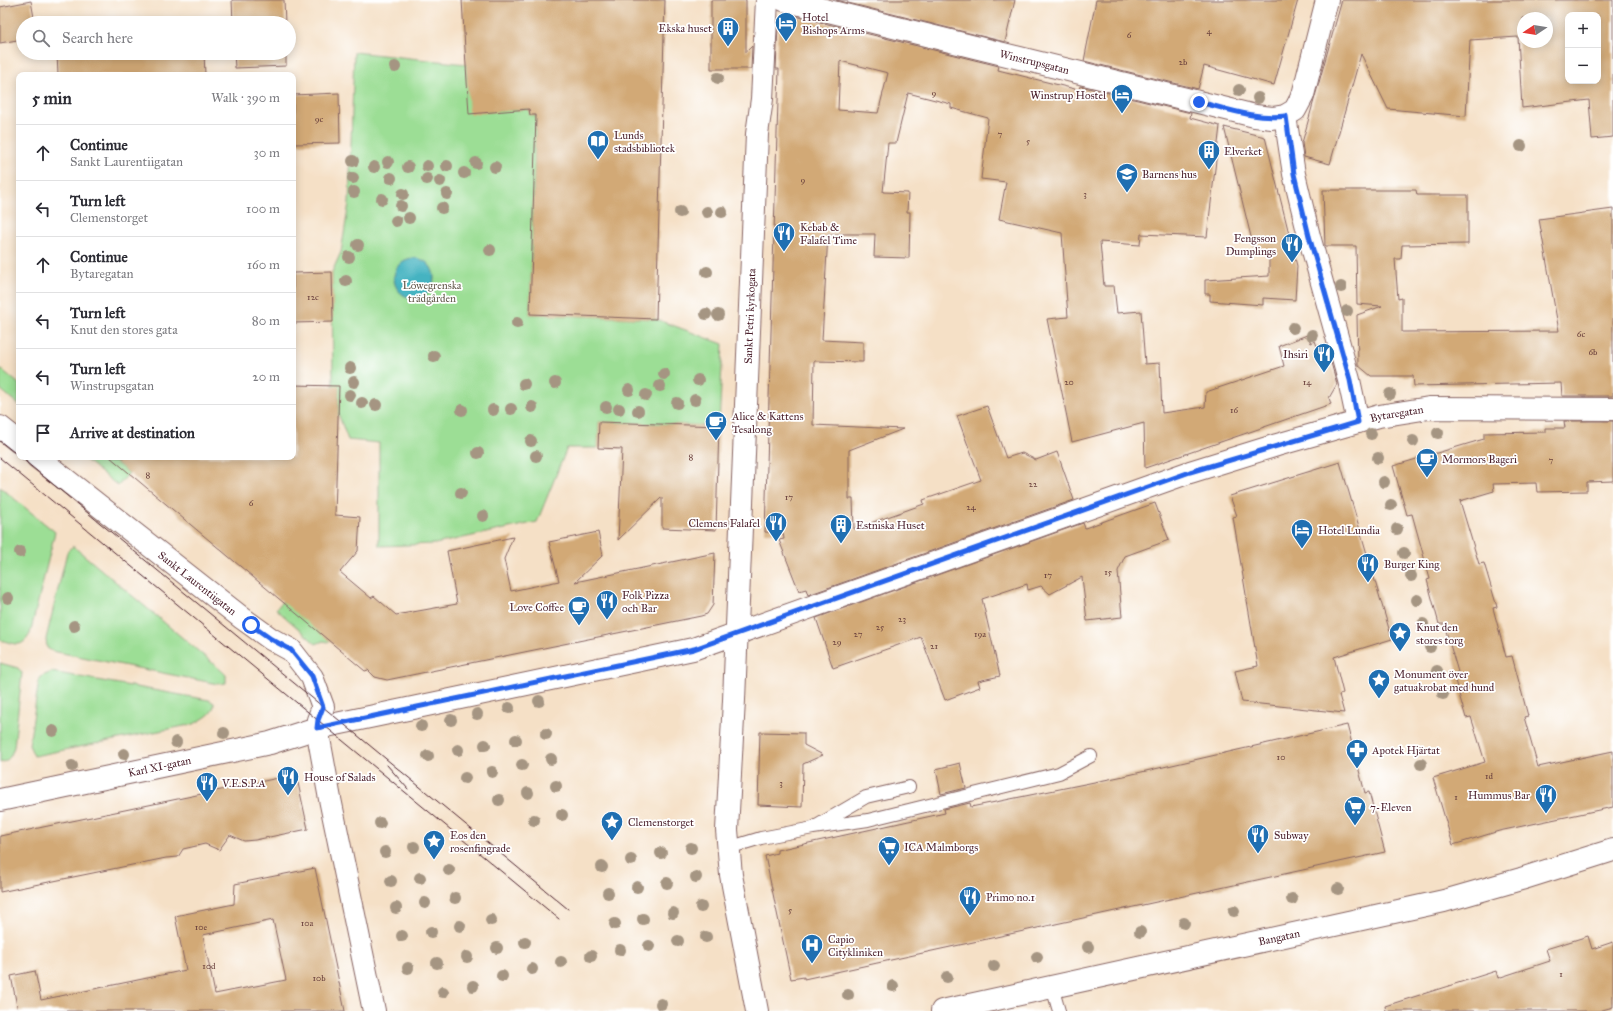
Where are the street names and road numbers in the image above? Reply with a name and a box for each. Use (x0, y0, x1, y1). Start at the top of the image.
street label: Winstrupsgatan (998, 47, 1071, 77)
street label: Sankt Petri kyrkogata (742, 268, 759, 364)
street label: Bytaregatan (1369, 403, 1424, 425)
street label: Sankt Laurentiigatan (155, 549, 239, 618)
street label: Karl XI-gatan (127, 754, 192, 780)
street label: Bangatan (1257, 927, 1301, 949)

